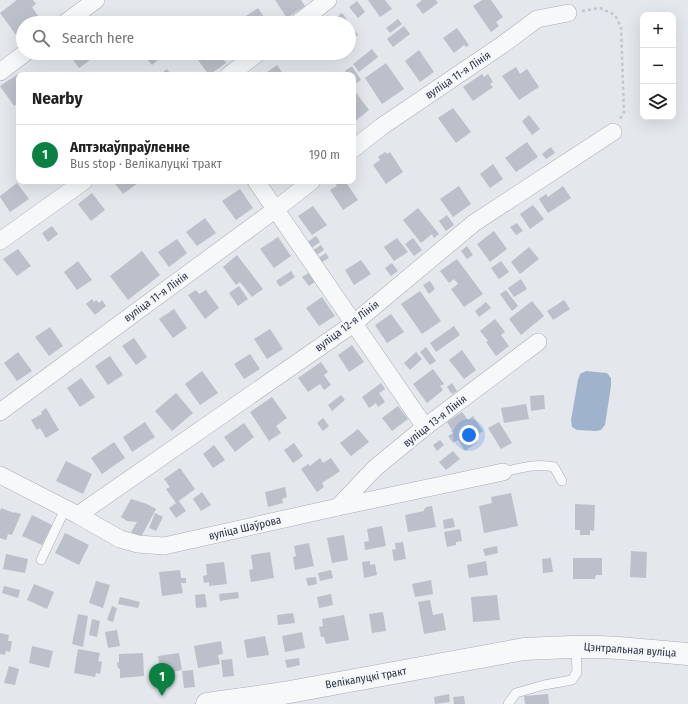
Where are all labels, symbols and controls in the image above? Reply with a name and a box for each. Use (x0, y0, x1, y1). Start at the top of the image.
map controls (640, 12, 676, 120)
button: + (640, 12, 676, 48)
search box (16, 16, 356, 60)
icon: search (30, 27, 52, 49)
text: Search here (62, 29, 134, 47)
street label: вуліца 11-я Лінія (423, 48, 493, 102)
button: − (640, 48, 676, 84)
button: layers (640, 84, 676, 120)
text: Nearby (32, 88, 83, 109)
text: Аптэкаўпраўленне (70, 138, 190, 156)
text: 1 (42, 147, 48, 162)
text: 190 m (309, 147, 340, 162)
text: Bus stop · Велікалуцкі тракт (70, 156, 222, 171)
street label: вуліца 11-я Лінія (121, 269, 191, 325)
street label: вуліца 12-я Лінія (312, 298, 382, 354)
street label: вуліца 13-я Лінія (401, 392, 469, 450)
your location (459, 425, 479, 445)
street label: вуліца Шаўрова (207, 513, 283, 543)
street label: Цэнтральная вуліца (583, 640, 677, 660)
pin: 1 (149, 663, 175, 696)
street label: Велікалуцкі тракт (324, 664, 408, 692)

